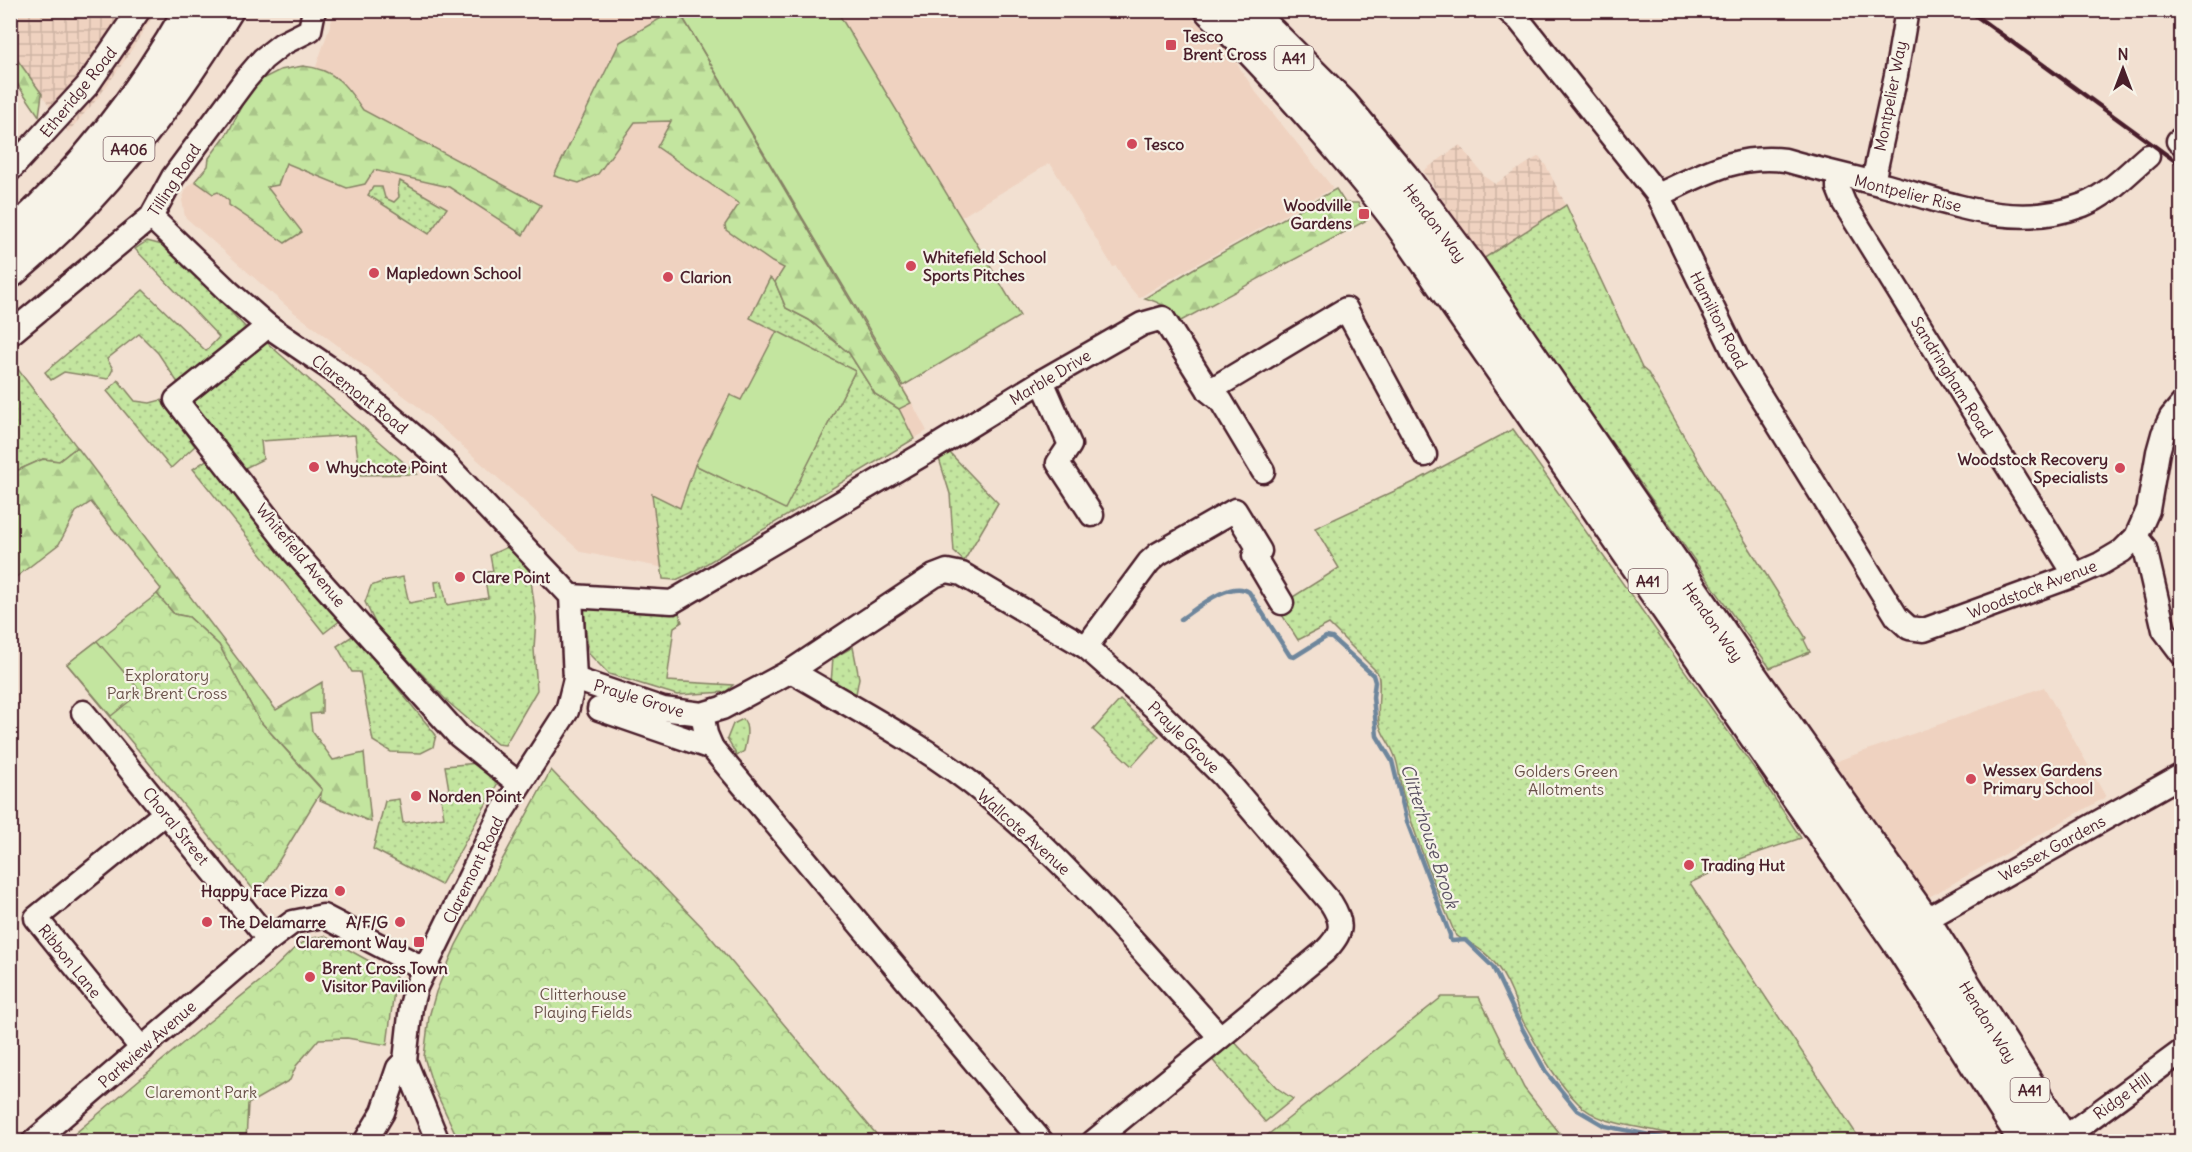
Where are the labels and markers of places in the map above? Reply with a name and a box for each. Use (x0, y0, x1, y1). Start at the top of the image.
place label: Tesco Brent Cross (1183, 26, 1267, 64)
marker: Tesco Brent Cross (1164, 38, 1178, 52)
place label: Tesco (1144, 134, 1184, 154)
marker: Tesco (1125, 137, 1139, 151)
place label: Woodville Gardens (1283, 195, 1352, 233)
marker: Woodville Gardens (1357, 207, 1371, 221)
place label: Whitefield School Sports Pitches (923, 247, 1046, 286)
marker: Whitefield School Sports Pitches (904, 259, 918, 273)
place label: Mapledown School (386, 263, 521, 284)
marker: Mapledown School (367, 266, 381, 280)
place label: Clarion (680, 267, 732, 287)
marker: Clarion (661, 270, 675, 284)
place label: Woodstock Recovery Specialists (1957, 449, 2108, 488)
place label: Whychcote Point (326, 457, 448, 478)
marker: Whychcote Point (307, 460, 321, 474)
marker: Woodstock Recovery Specialists (2113, 461, 2127, 475)
place label: Clare Point (472, 567, 551, 587)
marker: Clare Point (453, 570, 467, 584)
place label: Wessex Gardens Primary School (1983, 760, 2102, 799)
marker: Wessex Gardens Primary School (1964, 772, 1978, 786)
place label: Norden Point (428, 786, 522, 806)
marker: Norden Point (409, 789, 423, 803)
place label: Trading Hut (1701, 855, 1786, 876)
marker: Trading Hut (1682, 858, 1696, 872)
place label: Happy Face Pizza (201, 881, 328, 902)
marker: Happy Face Pizza (333, 884, 347, 898)
place label: The Delamarre (219, 912, 326, 932)
place label: A/F/G (346, 912, 388, 932)
marker: The Delamarre (200, 915, 214, 929)
marker: A/F/G (393, 915, 407, 929)
place label: Claremont Way (296, 932, 407, 953)
marker: Claremont Way (412, 935, 426, 949)
place label: Brent Cross Town Visitor Pavilion (322, 958, 448, 996)
marker: Brent Cross Town Visitor Pavilion (303, 970, 317, 984)

